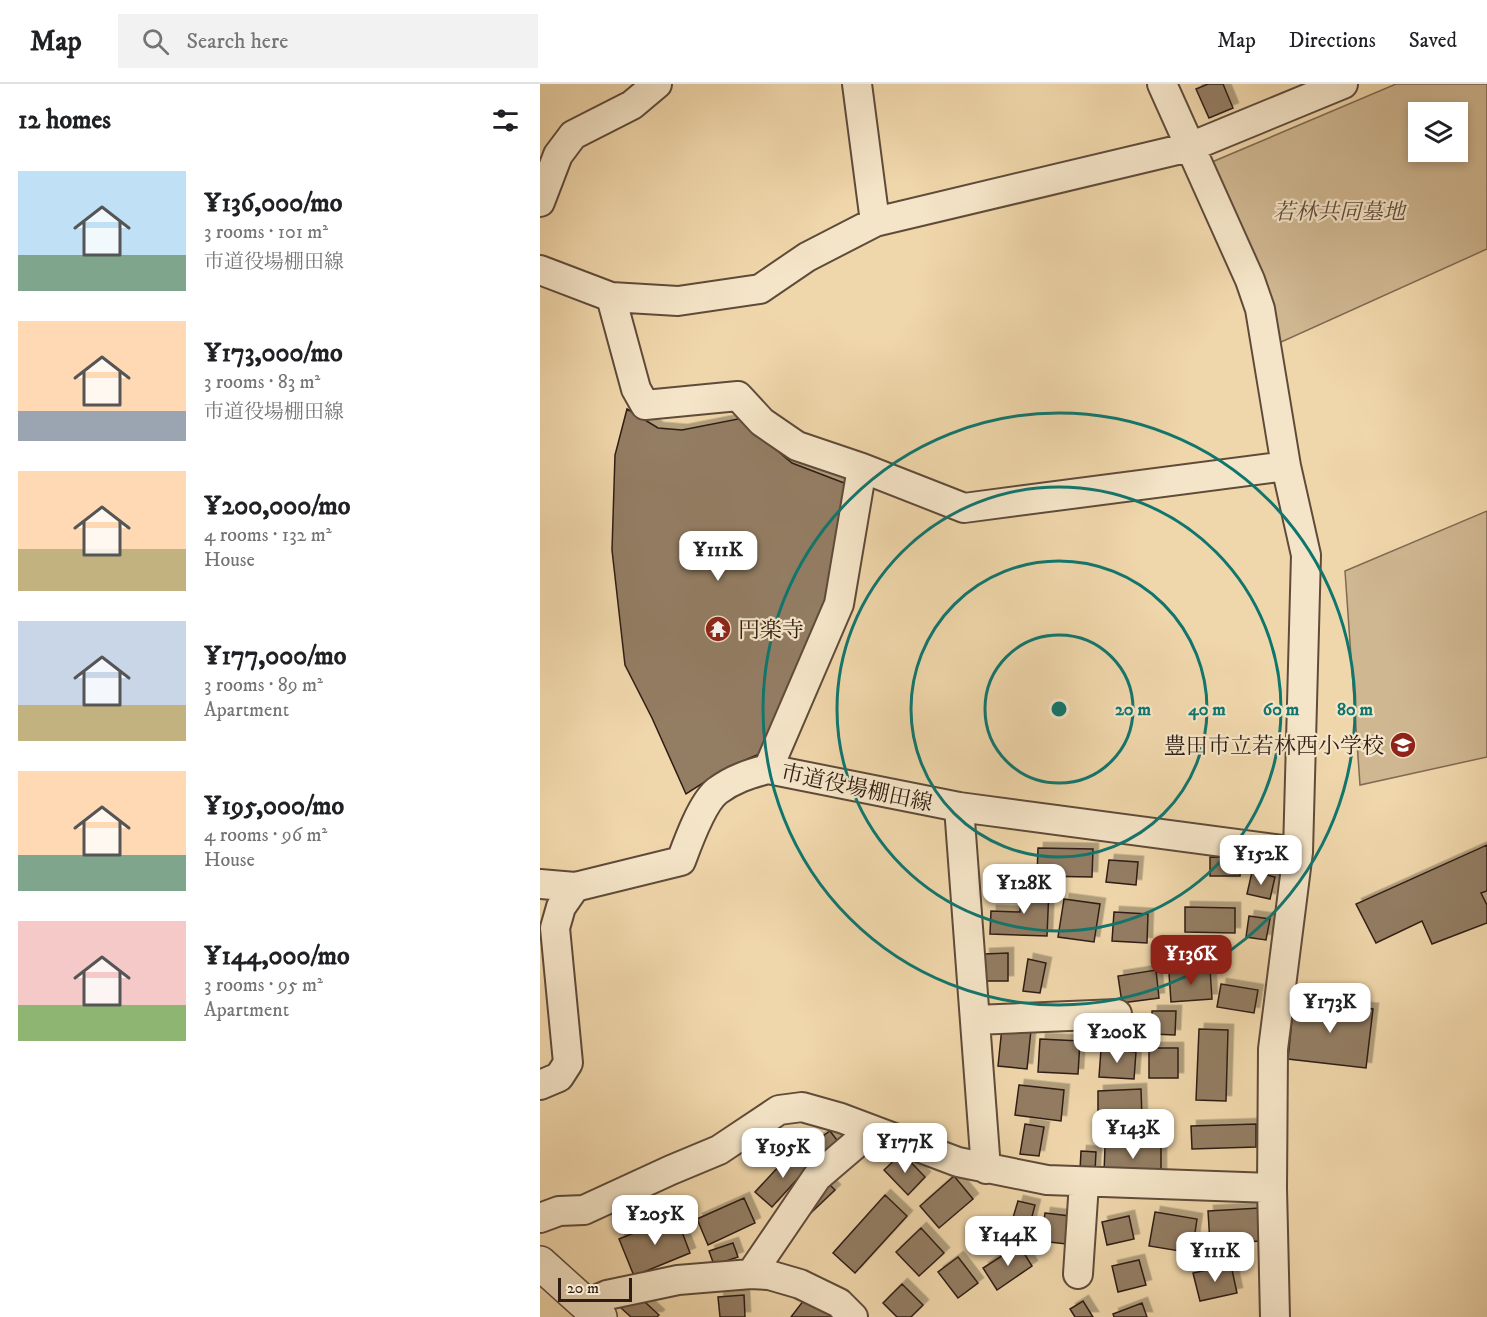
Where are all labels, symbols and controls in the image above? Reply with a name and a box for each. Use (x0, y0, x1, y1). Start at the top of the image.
search box (118, 14, 538, 68)
text: Map (30, 24, 82, 59)
icon: search (139, 25, 172, 58)
text: Search here (187, 28, 288, 55)
text: Map (1217, 28, 1256, 54)
text: Directions (1289, 28, 1376, 54)
text: Saved (1409, 28, 1457, 54)
map controls (1408, 102, 1468, 162)
button: layers (1408, 102, 1468, 162)
text: 12 homes (18, 104, 111, 137)
icon: filters (489, 104, 522, 137)
text: ¥136,000/mo (204, 187, 342, 220)
icon: home (66, 195, 138, 267)
park label: 若林共同墓地 (1273, 199, 1407, 226)
text: 3 rooms · 101 m² (204, 220, 328, 245)
text: 市道役場棚田線 (204, 250, 344, 275)
text: ¥173,000/mo (204, 337, 343, 370)
icon: home (66, 345, 138, 417)
text: 3 rooms · 83 m² (204, 370, 320, 395)
text: 市道役場棚田線 (204, 400, 344, 425)
text: ¥200,000/mo (204, 490, 350, 523)
icon: home (66, 495, 138, 567)
text: 4 rooms · 132 m² (204, 523, 332, 548)
pin: ¥111K (676, 531, 760, 582)
text: ¥111K (693, 538, 743, 563)
text: House (204, 548, 255, 573)
temple icon: 円楽寺 (703, 614, 733, 644)
place label: 円楽寺 (738, 617, 804, 644)
text: ¥177,000/mo (204, 640, 346, 673)
icon: home (66, 645, 138, 717)
text: 3 rooms · 89 m² (204, 673, 323, 698)
text: Apartment (204, 698, 289, 723)
centre of rings (1049, 699, 1069, 719)
text: 20 m (1115, 699, 1151, 721)
text: 40 m (1187, 699, 1226, 721)
text: 60 m (1263, 699, 1300, 721)
text: 80 m (1337, 699, 1374, 721)
school or university icon: 豊田市立若林西小学校 (1388, 730, 1418, 760)
place label: 豊田市立若林西小学校 (1164, 733, 1384, 760)
street label: 市道役場棚田線 (779, 759, 935, 818)
text: ¥195,000/mo (204, 790, 344, 823)
icon: home (66, 795, 138, 867)
text: 4 rooms · 96 m² (204, 823, 327, 848)
pin: ¥152K (1219, 835, 1303, 886)
text: ¥152K (1234, 842, 1288, 867)
text: House (204, 848, 255, 873)
pin: ¥128K (982, 864, 1066, 915)
text: ¥128K (997, 871, 1051, 896)
pin: ¥136K (1149, 935, 1233, 986)
text: ¥144,000/mo (204, 940, 350, 973)
text: ¥136K (1165, 942, 1217, 967)
icon: home (66, 945, 138, 1017)
text: 3 rooms · 95 m² (204, 973, 323, 998)
pin: ¥173K (1288, 983, 1372, 1034)
text: ¥173K (1304, 990, 1356, 1015)
text: Apartment (204, 998, 289, 1023)
pin: ¥200K (1075, 1013, 1159, 1064)
text: ¥200K (1088, 1020, 1146, 1045)
pin: ¥143K (1091, 1109, 1175, 1160)
text: ¥143K (1106, 1116, 1160, 1141)
pin: ¥177K (863, 1123, 947, 1174)
pin: ¥195K (741, 1128, 825, 1179)
text: ¥177K (877, 1130, 933, 1155)
text: ¥195K (756, 1135, 810, 1160)
pin: ¥205K (613, 1195, 697, 1246)
text: ¥205K (626, 1202, 684, 1227)
pin: ¥144K (966, 1216, 1050, 1267)
text: ¥144K (979, 1223, 1037, 1248)
pin: ¥111K (1173, 1232, 1257, 1283)
text: ¥111K (1190, 1239, 1240, 1264)
scale bar (558, 1275, 632, 1302)
text: 20 m (567, 1278, 599, 1298)

